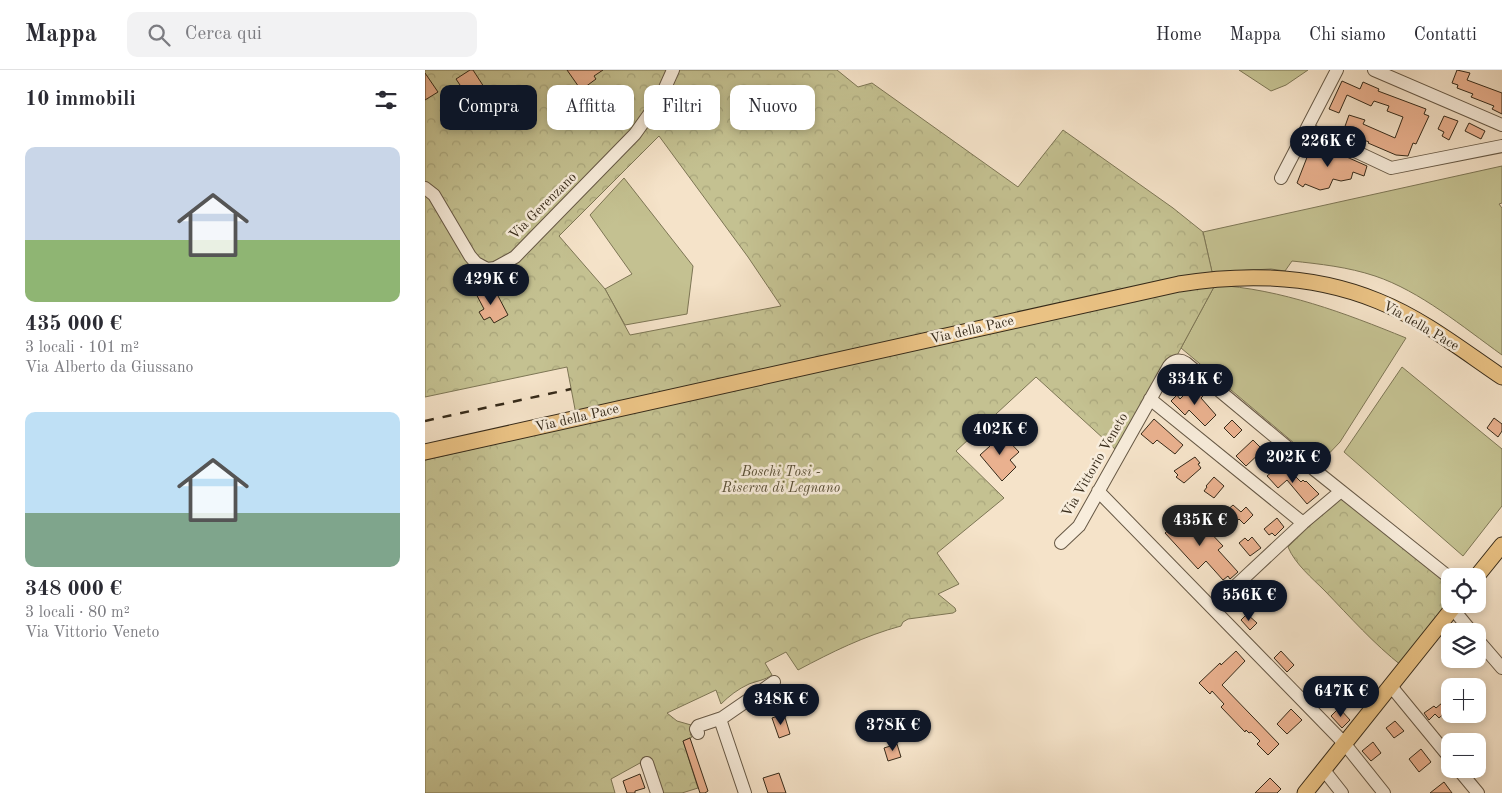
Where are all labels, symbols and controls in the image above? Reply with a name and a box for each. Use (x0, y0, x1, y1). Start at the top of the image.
search box (127, 12, 477, 57)
icon: search (145, 21, 173, 49)
text: Mappa (25, 23, 97, 47)
text: Cerca qui (185, 25, 262, 44)
text: Home (1156, 26, 1202, 44)
text: Mappa (1230, 26, 1281, 44)
text: Chi siamo (1309, 26, 1386, 44)
text: Contatti (1414, 26, 1477, 44)
chip: Compra (440, 85, 537, 130)
chip: Affitta (547, 85, 634, 130)
chip: Filtri (644, 85, 720, 130)
chip: Nuovo (730, 85, 815, 130)
icon: filters (372, 86, 400, 114)
text: 10 immobili (25, 89, 136, 110)
pin: 226K € (1287, 126, 1369, 168)
text: 226K € (1301, 134, 1355, 150)
street label: Via Gerenzano (507, 170, 579, 242)
icon: home (168, 180, 258, 270)
pin: 429K € (450, 264, 532, 306)
text: 429K € (464, 272, 518, 288)
street label: Via della Pace (1381, 299, 1461, 353)
text: 435 000 € (25, 314, 122, 335)
street label: Via della Pace (929, 314, 1015, 346)
text: 3 locali · 101 m² (25, 340, 139, 356)
text: Via Alberto da Giussano (25, 360, 194, 376)
pin: 334K € (1154, 364, 1236, 406)
text: 334K € (1168, 372, 1222, 388)
street label: Via della Pace (534, 402, 620, 434)
street label: Via Vittorio Veneto (1060, 411, 1131, 519)
pin: 402K € (959, 414, 1041, 456)
text: 402K € (973, 422, 1027, 438)
pin: 202K € (1252, 442, 1334, 484)
icon: home (168, 445, 258, 535)
text: 202K € (1266, 450, 1320, 466)
park label: Boschi Tosi - Riserva di Legnano (721, 465, 840, 496)
pin: 435K € (1159, 504, 1241, 547)
text: 435K € (1173, 513, 1227, 529)
map controls (1441, 568, 1486, 778)
button: locate (1441, 568, 1486, 613)
text: 348 000 € (25, 579, 122, 600)
pin: 556K € (1208, 580, 1290, 622)
text: 556K € (1222, 588, 1276, 604)
text: 3 locali · 80 m² (25, 605, 130, 621)
button: layers (1441, 623, 1486, 668)
text: Via Vittorio Veneto (25, 625, 159, 641)
pin: 647K € (1300, 676, 1382, 718)
button: + (1441, 678, 1486, 723)
pin: 348K € (740, 684, 822, 726)
text: 647K € (1314, 684, 1368, 700)
text: 348K € (754, 692, 808, 708)
pin: 378K € (852, 710, 934, 752)
text: 378K € (866, 718, 920, 734)
button: − (1441, 733, 1486, 778)

